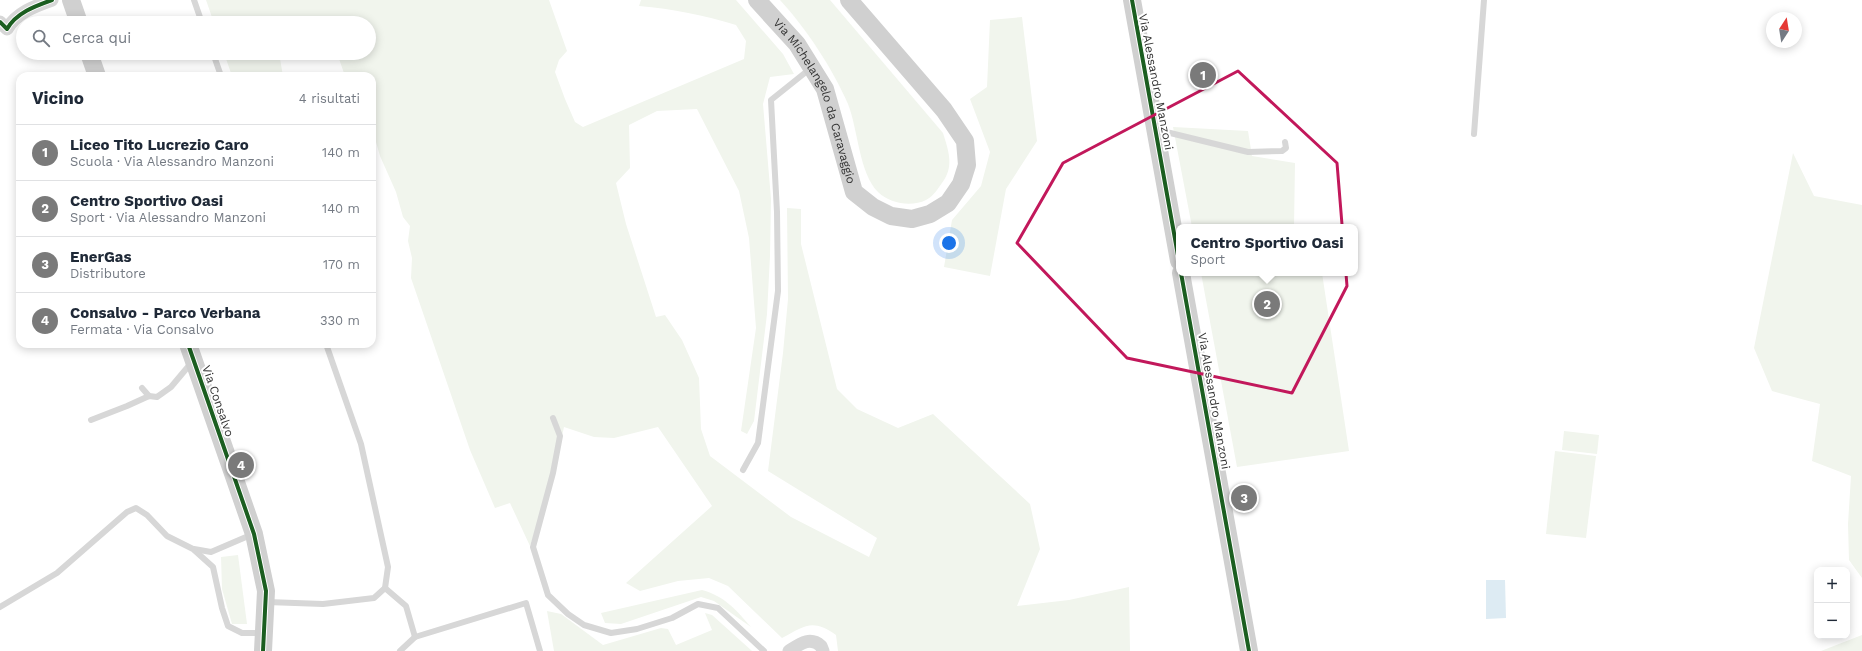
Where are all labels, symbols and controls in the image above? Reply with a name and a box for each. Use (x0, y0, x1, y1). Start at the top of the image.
north arrow (1766, 12, 1802, 48)
street label: Via Alessandro Manzoni (1136, 13, 1176, 151)
search box (16, 16, 376, 60)
street label: Via Michelangelo da Caravaggio (770, 16, 858, 185)
icon: search (30, 27, 52, 49)
text: Cerca qui (62, 29, 131, 47)
pin: 1 (1190, 60, 1216, 90)
text: Vicino (32, 88, 84, 108)
text: 4 risultati (299, 91, 360, 106)
text: Liceo Tito Lucrezio Caro (70, 136, 249, 154)
text: 1 (42, 145, 48, 160)
text: 140 m (322, 145, 360, 160)
text: Scuola · Via Alessandro Manzoni (70, 154, 274, 169)
text: Centro Sportivo Oasi (70, 192, 223, 210)
text: 2 (41, 201, 49, 216)
text: 140 m (322, 201, 360, 216)
text: Sport · Via Alessandro Manzoni (70, 210, 266, 225)
popup (1176, 224, 1358, 276)
your location (939, 233, 959, 253)
text: Centro Sportivo Oasi (1190, 234, 1344, 252)
text: EnerGas (70, 248, 131, 266)
text: Sport (1190, 252, 1225, 267)
text: 3 (41, 257, 49, 272)
text: 170 m (323, 257, 360, 272)
text: Distributore (70, 266, 146, 281)
pin: 2 (1254, 289, 1280, 319)
text: Consalvo - Parco Verbana (70, 304, 261, 322)
text: 4 (41, 313, 49, 328)
text: 330 m (320, 313, 360, 328)
text: Fermata · Via Consalvo (70, 322, 214, 337)
street label: Via Alessandro Manzoni (1195, 332, 1233, 470)
street label: Via Consalvo (199, 364, 237, 438)
pin: 4 (228, 450, 254, 480)
pin: 3 (1231, 483, 1257, 513)
map controls (1814, 567, 1850, 639)
button: + (1814, 567, 1850, 603)
button: − (1814, 603, 1850, 639)

